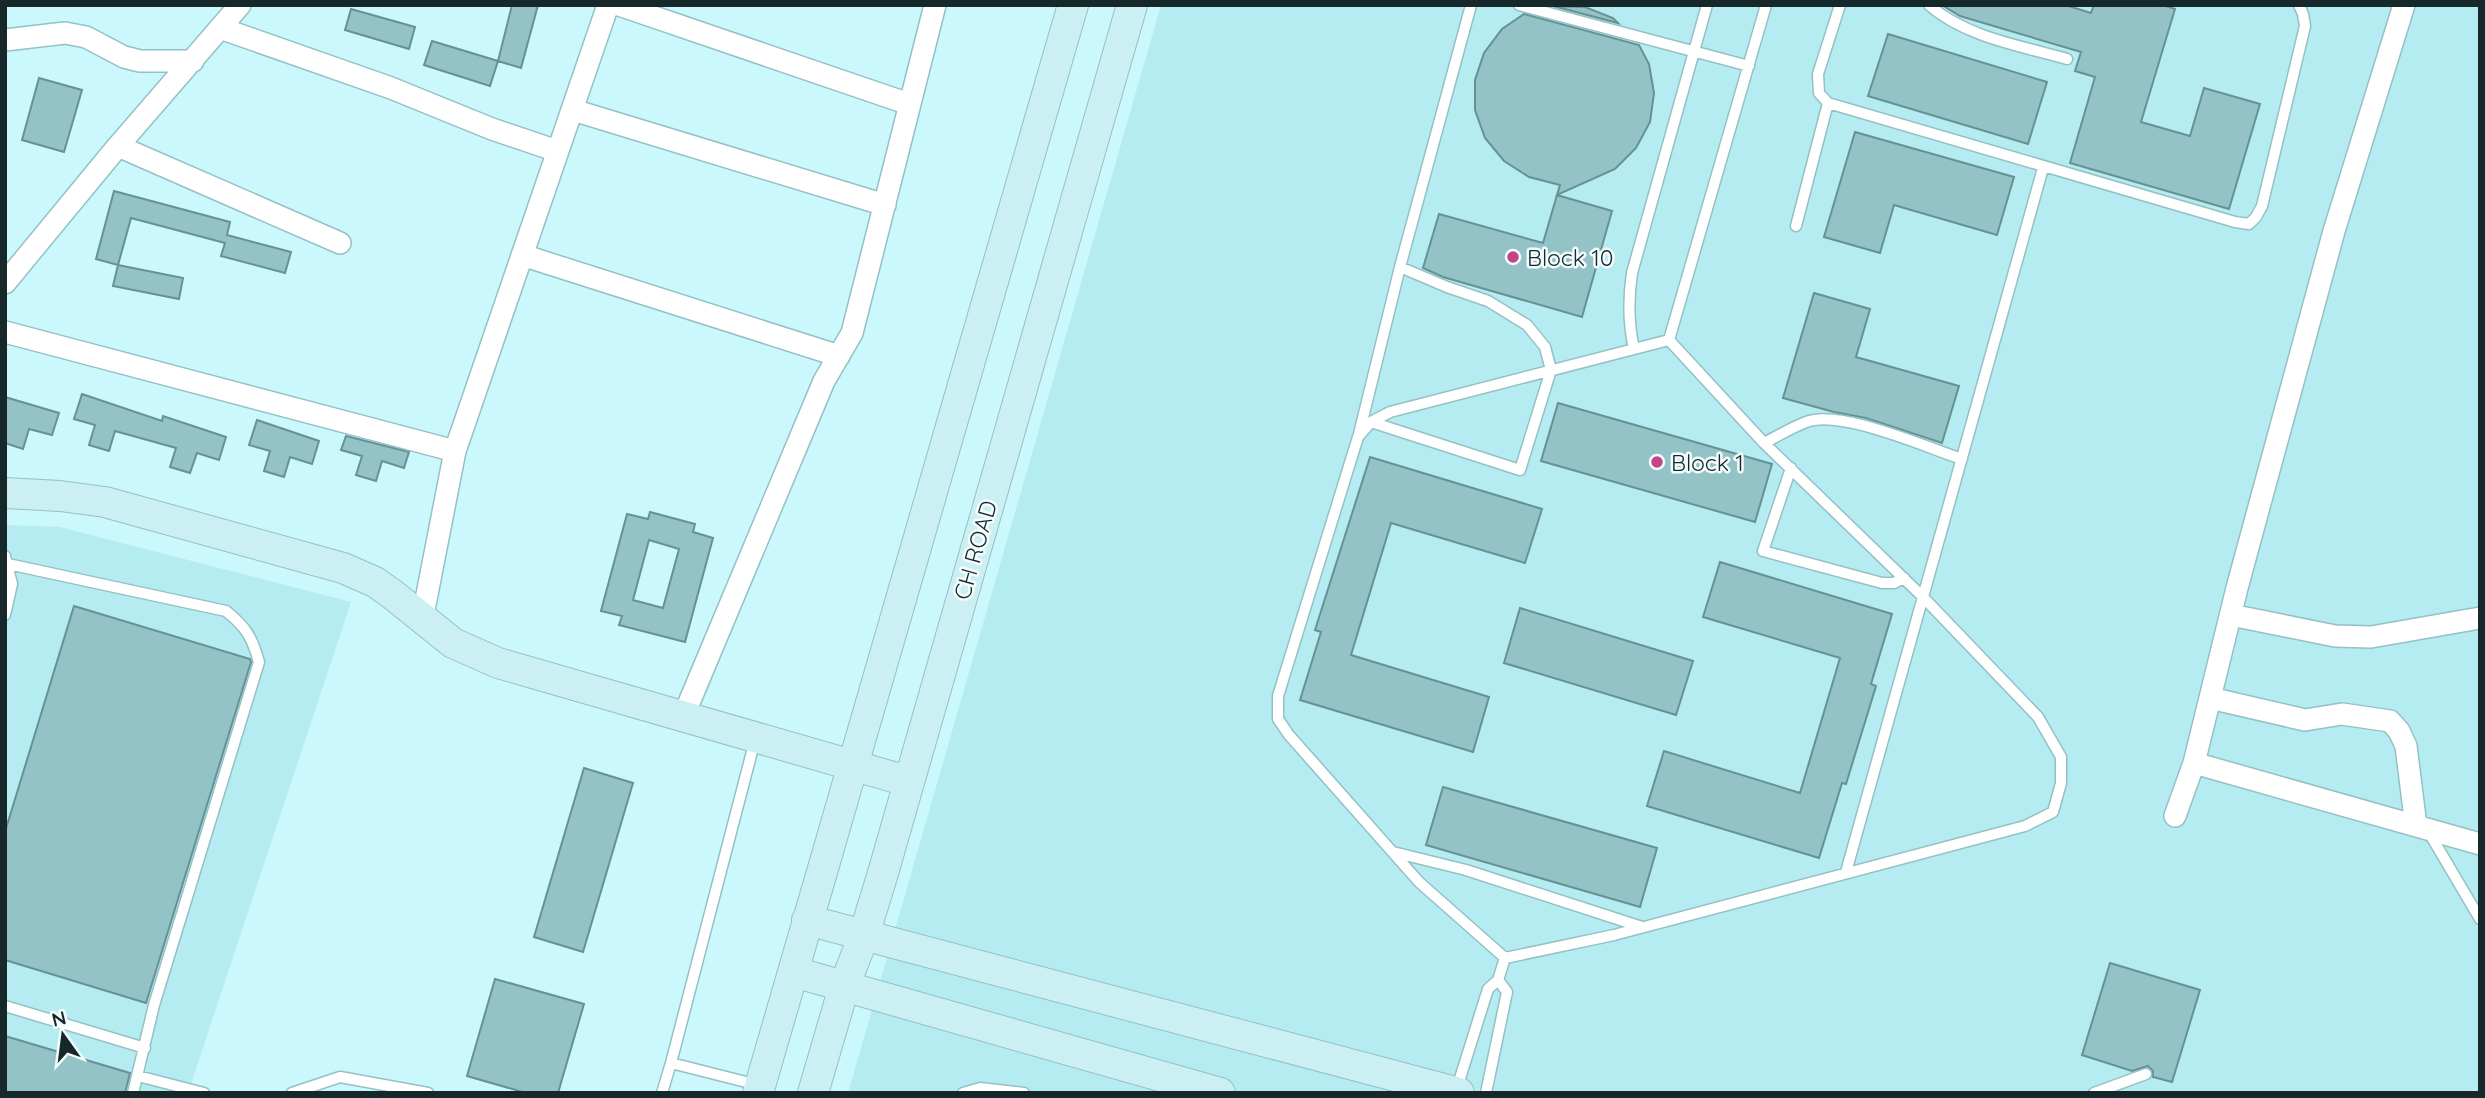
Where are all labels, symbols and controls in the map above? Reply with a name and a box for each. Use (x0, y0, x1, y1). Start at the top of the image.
place label: Block 10 (1527, 243, 1614, 272)
marker: Block 10 (1505, 249, 1521, 265)
place label: Block 1 (1671, 448, 1744, 477)
marker: Block 1 (1649, 454, 1665, 470)
street label: CH ROAD (947, 497, 1003, 603)
north arrow (28, 1000, 98, 1070)
text: N (49, 1005, 69, 1032)

